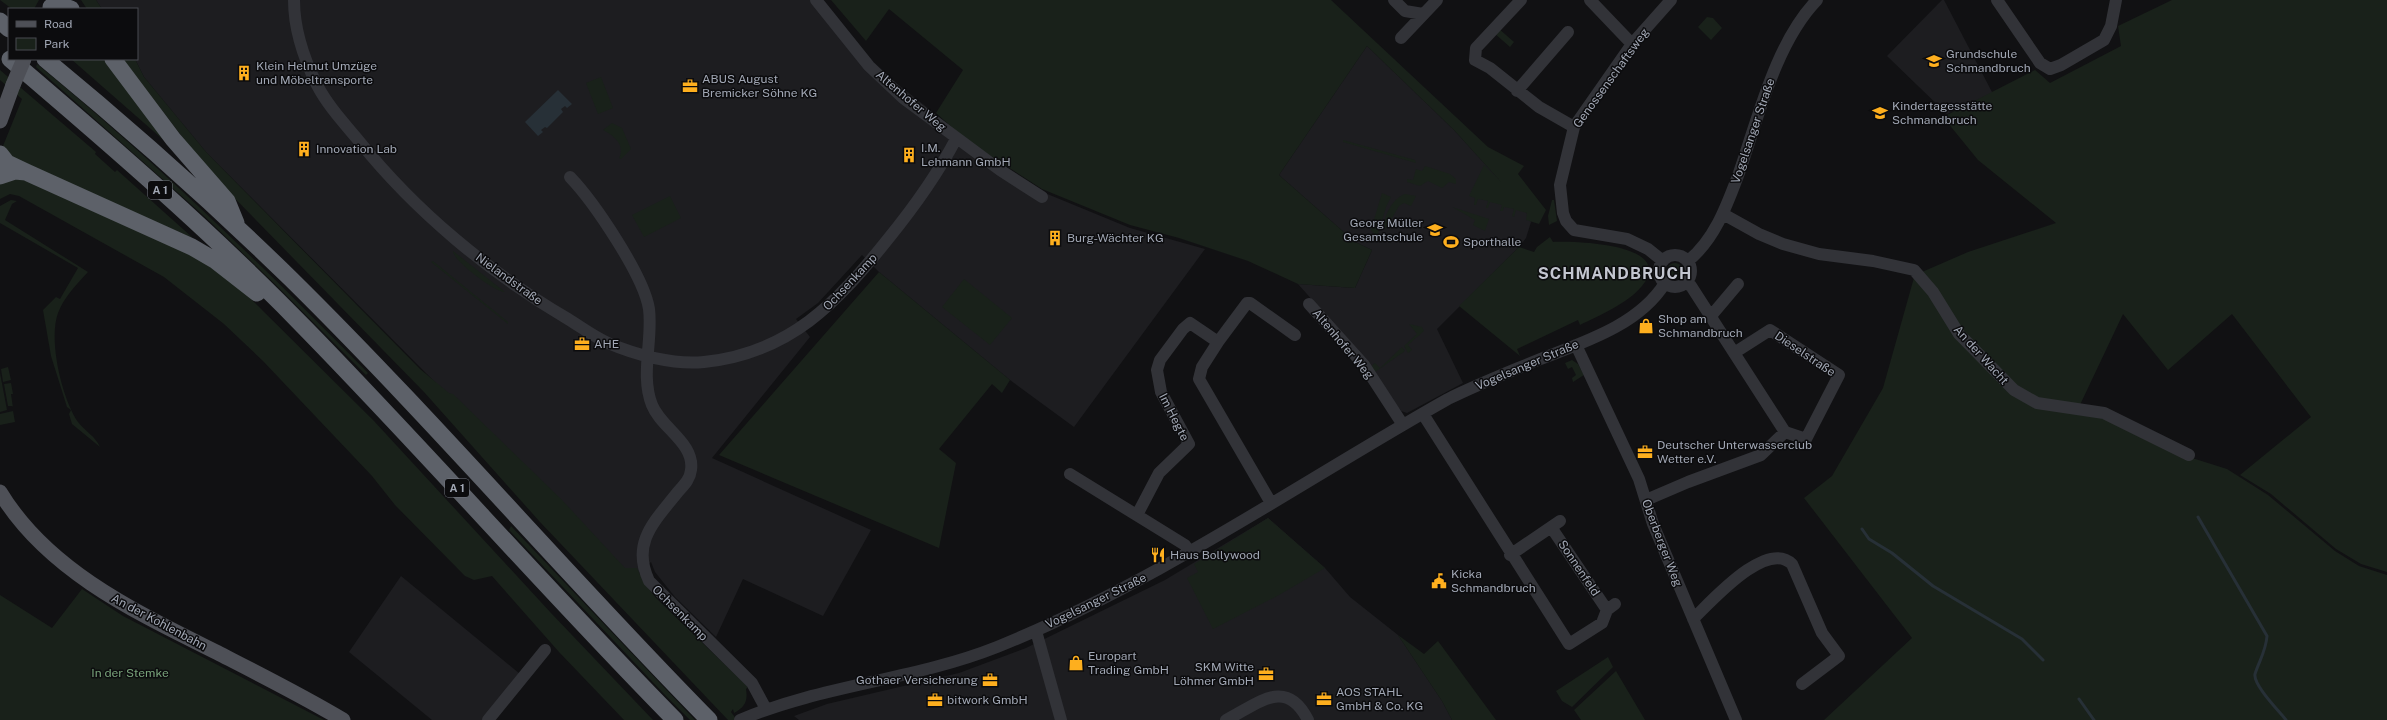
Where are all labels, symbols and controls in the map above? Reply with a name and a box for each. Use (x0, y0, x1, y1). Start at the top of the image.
legend (8, 8, 138, 60)
text: Road (44, 17, 72, 31)
street label: Genossenschaftsweg (1570, 26, 1652, 130)
text: Park (44, 37, 70, 51)
place label: Grundschule Schmandbruch (1946, 47, 2031, 75)
school or university icon: Grundschule Schmandbruch (1925, 52, 1943, 70)
place label: Klein Helmut Umzüge und Möbeltransporte (256, 59, 377, 87)
building icon: Klein Helmut Umzüge und Möbeltransporte (235, 64, 253, 82)
street label: Altenhofer Weg (873, 68, 949, 134)
place label: ABUS August Bremicker Söhne KG (702, 72, 817, 100)
street label: Vogelsanger Straße (1728, 76, 1778, 186)
office icon: ABUS August Bremicker Söhne KG (681, 77, 699, 95)
place label: Kindertagesstätte Schmandbruch (1892, 99, 1992, 127)
school or university icon: Kindertagesstätte Schmandbruch (1871, 104, 1889, 122)
building icon: Innovation Lab (295, 140, 313, 158)
place label: I.M. Lehmann GmbH (921, 141, 1011, 169)
place label: Innovation Lab (316, 142, 397, 156)
building icon: I.M. Lehmann GmbH (900, 146, 918, 164)
road number: A 1 (148, 181, 172, 199)
place label: Georg Müller Gesamtschule (1343, 216, 1423, 244)
school or university icon: Georg Müller Gesamtschule (1426, 221, 1444, 239)
building icon: Burg-Wächter KG (1046, 229, 1064, 247)
place label: Burg-Wächter KG (1067, 231, 1164, 245)
sports icon: Sporthalle (1442, 233, 1460, 251)
place label: Sporthalle (1463, 235, 1521, 249)
street label: Nielandstraße (473, 250, 545, 308)
street label: Ochsenkamp (820, 251, 880, 313)
district label: SCHMANDBRUCH (1538, 264, 1692, 283)
street label: Altenhofer Weg (1310, 306, 1376, 382)
place label: Shop am Schmandbruch (1658, 312, 1743, 340)
shop icon: Shop am Schmandbruch (1637, 317, 1655, 335)
street label: An der Wacht (1951, 323, 2011, 388)
street label: Dieselstraße (1772, 329, 1838, 379)
office icon: AHE (573, 335, 591, 353)
place label: AHE (594, 337, 619, 351)
street label: Vogelsanger Straße (1473, 337, 1581, 393)
street label: Im Hegte (1156, 391, 1192, 443)
place label: Deutscher Unterwasserclub Wetter e.V. (1657, 438, 1812, 466)
office icon: Deutscher Unterwasserclub Wetter e.V. (1636, 443, 1654, 461)
road number: A 1 (445, 479, 469, 497)
street label: Oberberger Weg (1639, 497, 1685, 589)
street label: Sonnenfeld (1555, 537, 1603, 599)
restaurant icon: Haus Bollywood (1149, 546, 1167, 564)
place label: Haus Bollywood (1170, 548, 1260, 562)
place label: Kicka Schmandbruch (1451, 567, 1536, 595)
street label: Vogelsanger Straße (1043, 570, 1149, 632)
public building icon: Kicka Schmandbruch (1430, 572, 1448, 590)
street label: Ochsenkamp (649, 582, 711, 644)
street label: An der Kohlenbahn (109, 591, 209, 653)
place label: Europart Trading GmbH (1088, 649, 1169, 677)
shop icon: Europart Trading GmbH (1067, 654, 1085, 672)
place label: SKM Witte Löhmer GmbH (1173, 660, 1254, 688)
office icon: SKM Witte Löhmer GmbH (1257, 665, 1275, 683)
park label: In der Stemke (91, 666, 169, 680)
office icon: Gothaer Versicherung (981, 671, 999, 689)
place label: Gothaer Versicherung (856, 673, 978, 687)
place label: AOS STAHL GmbH & Co. KG (1336, 685, 1423, 713)
office icon: AOS STAHL GmbH & Co. KG (1315, 690, 1333, 708)
office icon: bitwork GmbH (926, 691, 944, 709)
place label: bitwork GmbH (947, 693, 1028, 707)

